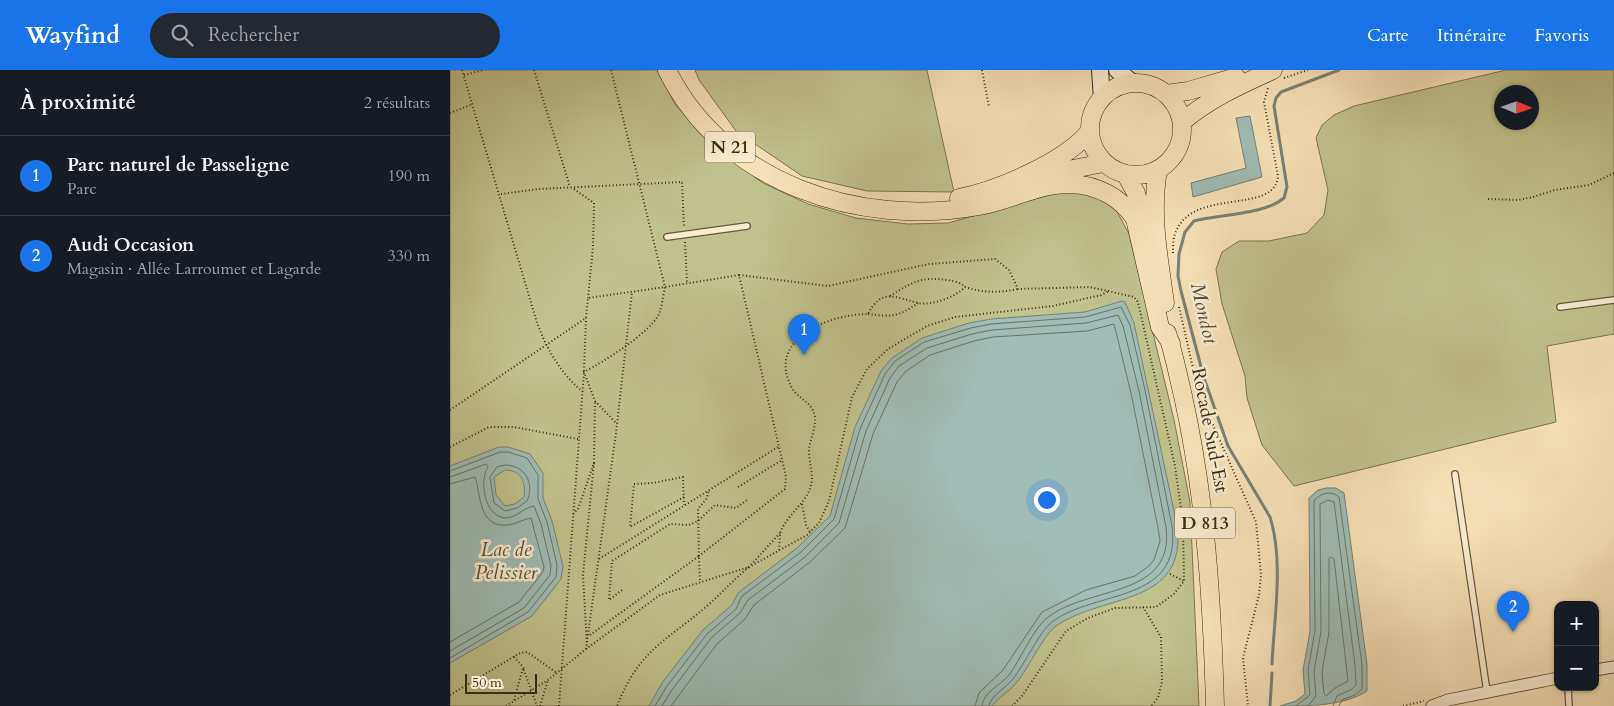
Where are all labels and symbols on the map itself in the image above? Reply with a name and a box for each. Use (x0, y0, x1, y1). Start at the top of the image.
north arrow (1494, 85, 1539, 130)
road number: N 21 (705, 132, 755, 162)
water label: Mondot (1184, 280, 1224, 348)
pin: 1 (788, 314, 820, 355)
street label: Rocade Sud-Est (1185, 365, 1235, 495)
your location (1034, 487, 1060, 513)
road number: D 813 (1175, 508, 1235, 538)
water label: Lac de Pelissier (475, 536, 539, 586)
pin: 2 (1497, 591, 1529, 632)
scale bar (465, 671, 538, 694)

